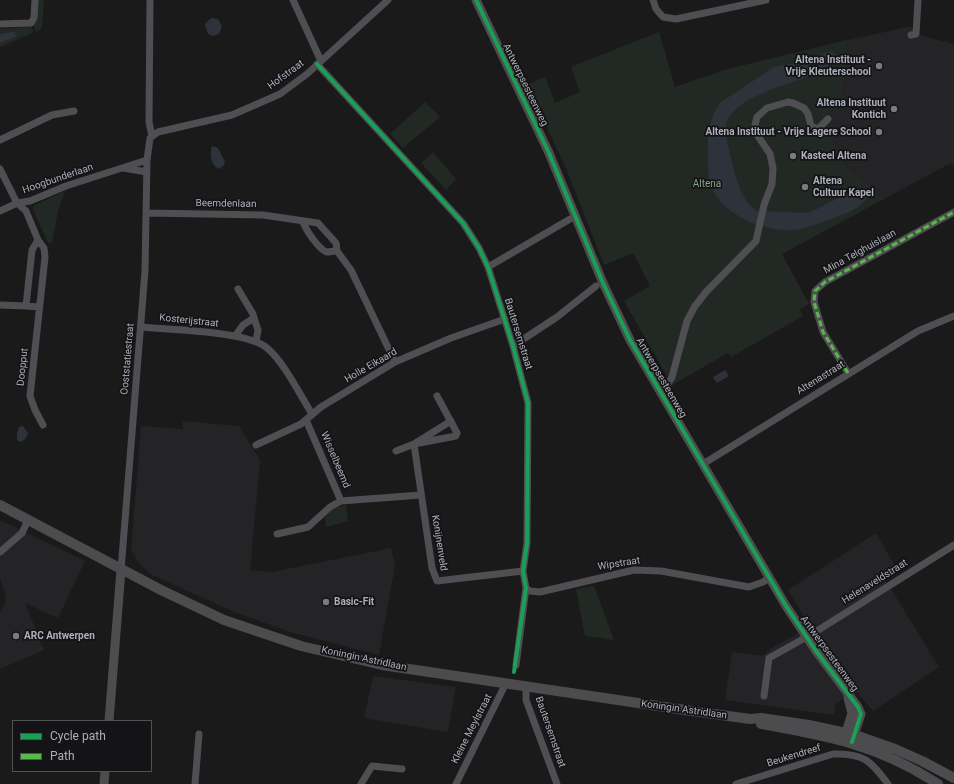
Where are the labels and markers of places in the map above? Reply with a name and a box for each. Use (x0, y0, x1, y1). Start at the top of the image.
place label: Altena Instituut - Vrije Kleuterschool (785, 54, 871, 78)
marker: Altena Instituut - Vrije Kleuterschool (874, 61, 884, 71)
place label: Altena Instituut Kontich (817, 97, 886, 120)
marker: Altena Instituut Kontich (889, 104, 899, 114)
place label: Altena Instituut - Vrije Lagere School (705, 126, 871, 138)
marker: Altena Instituut - Vrije Lagere School (874, 127, 884, 137)
place label: Kasteel Altena (801, 150, 866, 162)
marker: Kasteel Altena (788, 151, 798, 161)
place label: Altena Cultuur Kapel (813, 175, 874, 198)
marker: Altena Cultuur Kapel (800, 182, 810, 192)
place label: Basic-Fit (334, 596, 374, 608)
marker: Basic-Fit (321, 597, 331, 607)
place label: ARC Antwerpen (24, 630, 95, 642)
marker: ARC Antwerpen (11, 631, 21, 641)

